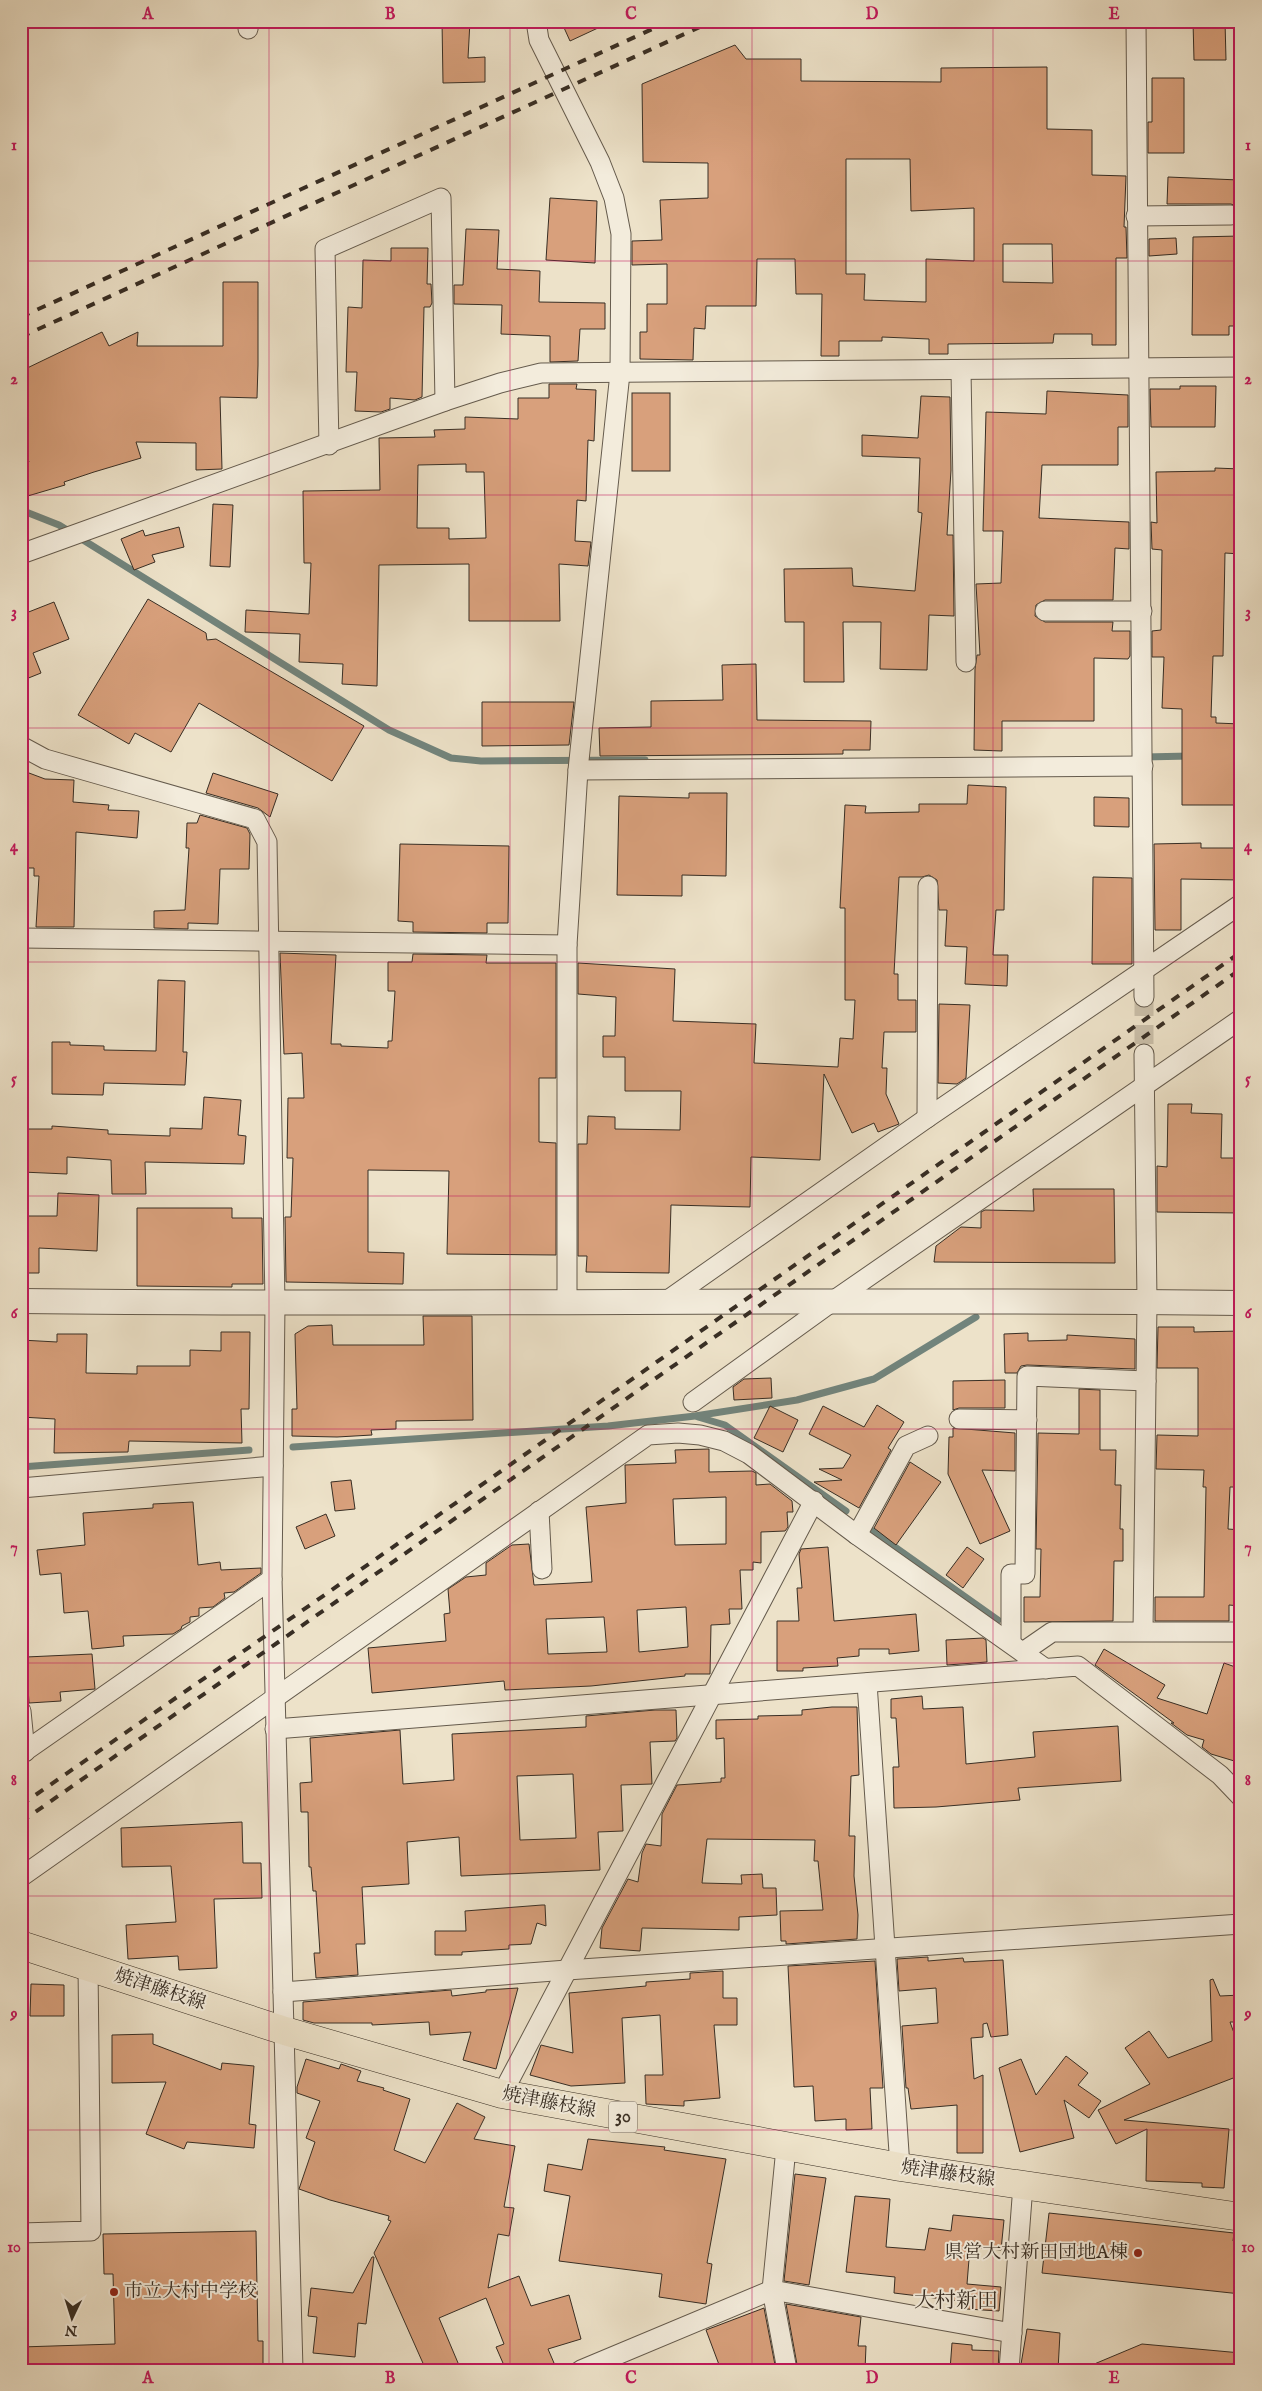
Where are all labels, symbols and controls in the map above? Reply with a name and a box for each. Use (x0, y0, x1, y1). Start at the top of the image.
text: A (142, 5, 155, 25)
text: B (385, 5, 396, 25)
text: C (625, 5, 637, 25)
text: D (866, 5, 879, 25)
text: E (1108, 5, 1120, 25)
text: 1 (11, 136, 17, 156)
text: 1 (1245, 136, 1251, 156)
text: 2 (10, 370, 18, 390)
text: 2 (1244, 370, 1252, 390)
text: 3 (11, 603, 17, 623)
text: 3 (1245, 603, 1251, 623)
text: 4 (10, 837, 19, 857)
text: 4 (1244, 837, 1253, 857)
text: 5 (11, 1070, 17, 1090)
text: 5 (1245, 1070, 1251, 1090)
text: 6 (11, 1304, 19, 1324)
text: 6 (1245, 1304, 1253, 1324)
text: 7 (10, 1538, 18, 1558)
text: 7 (1244, 1538, 1252, 1558)
text: 8 (11, 1771, 17, 1791)
text: 8 (1245, 1771, 1251, 1791)
street label: 焼津藤枝線 (111, 1964, 209, 2016)
text: 9 (10, 2005, 18, 2025)
text: 9 (1244, 2005, 1252, 2025)
street label: 焼津藤枝線 (500, 2082, 598, 2124)
road number: 30 (609, 2102, 637, 2132)
street label: 焼津藤枝線 (899, 2156, 997, 2192)
text: 10 (7, 2238, 21, 2258)
text: 10 (1241, 2238, 1255, 2258)
place label: 県営大村新田団地A棟 (944, 2241, 1128, 2265)
marker: 県営大村新田団地A棟 (1132, 2247, 1144, 2259)
place label: 市立大村中学校 (124, 2280, 257, 2304)
marker: 市立大村中学校 (108, 2286, 120, 2298)
district label: 大村新田 (914, 2288, 998, 2315)
north arrow (48, 2294, 98, 2344)
text: N (64, 2321, 79, 2339)
text: A (142, 2369, 155, 2389)
text: B (385, 2369, 396, 2389)
text: C (625, 2369, 637, 2389)
text: D (866, 2369, 879, 2389)
text: E (1108, 2369, 1120, 2389)

